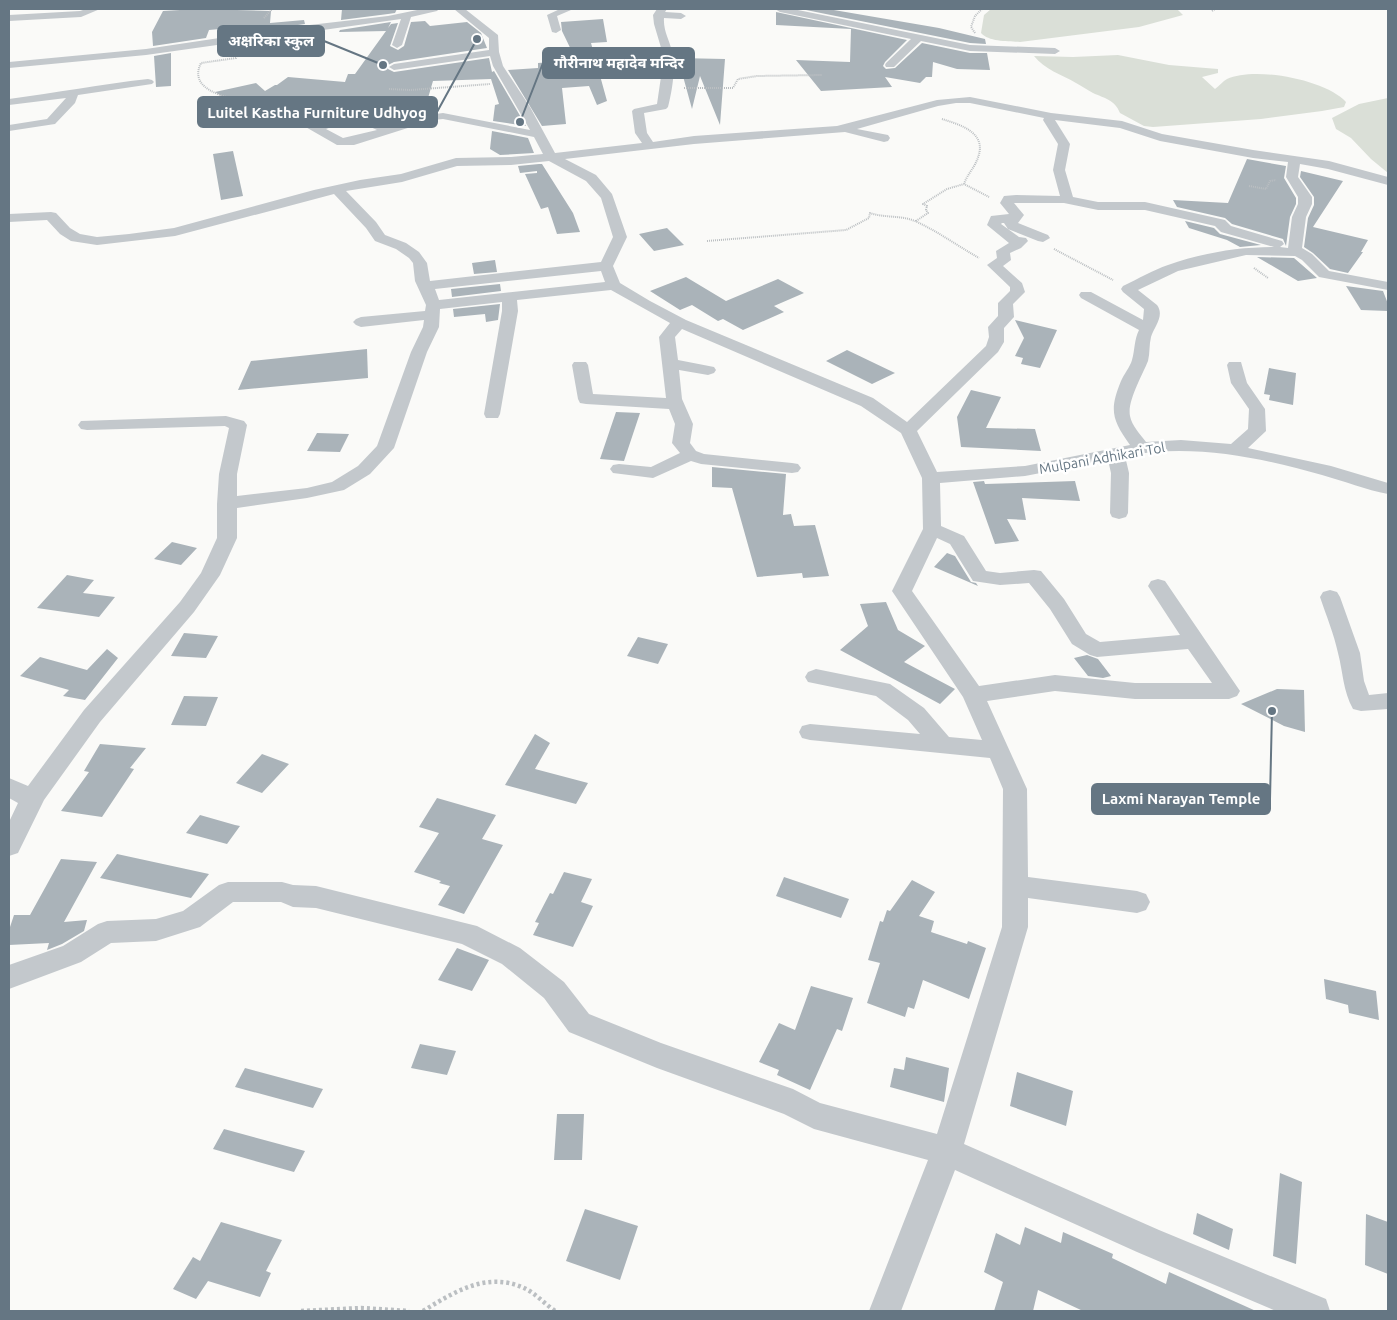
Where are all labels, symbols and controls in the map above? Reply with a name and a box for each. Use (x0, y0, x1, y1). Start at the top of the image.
callout: अक्षरिका स्कुल (218, 26, 324, 56)
text: अक्षरिका स्कुल (228, 32, 315, 51)
callout: गौरीनाथ महादेव मन्दिर (543, 48, 694, 78)
text: गौरीनाथ महादेव मन्दिर (554, 54, 685, 71)
callout: Luitel Kastha Furniture Udhyog (198, 97, 437, 127)
text: Luitel Kastha Furniture Udhyog (207, 104, 427, 121)
street label: Mulpani Adhikari Tol (1038, 439, 1167, 477)
callout: Laxmi Narayan Temple (1092, 784, 1270, 814)
text: Laxmi Narayan Temple (1102, 790, 1260, 807)

